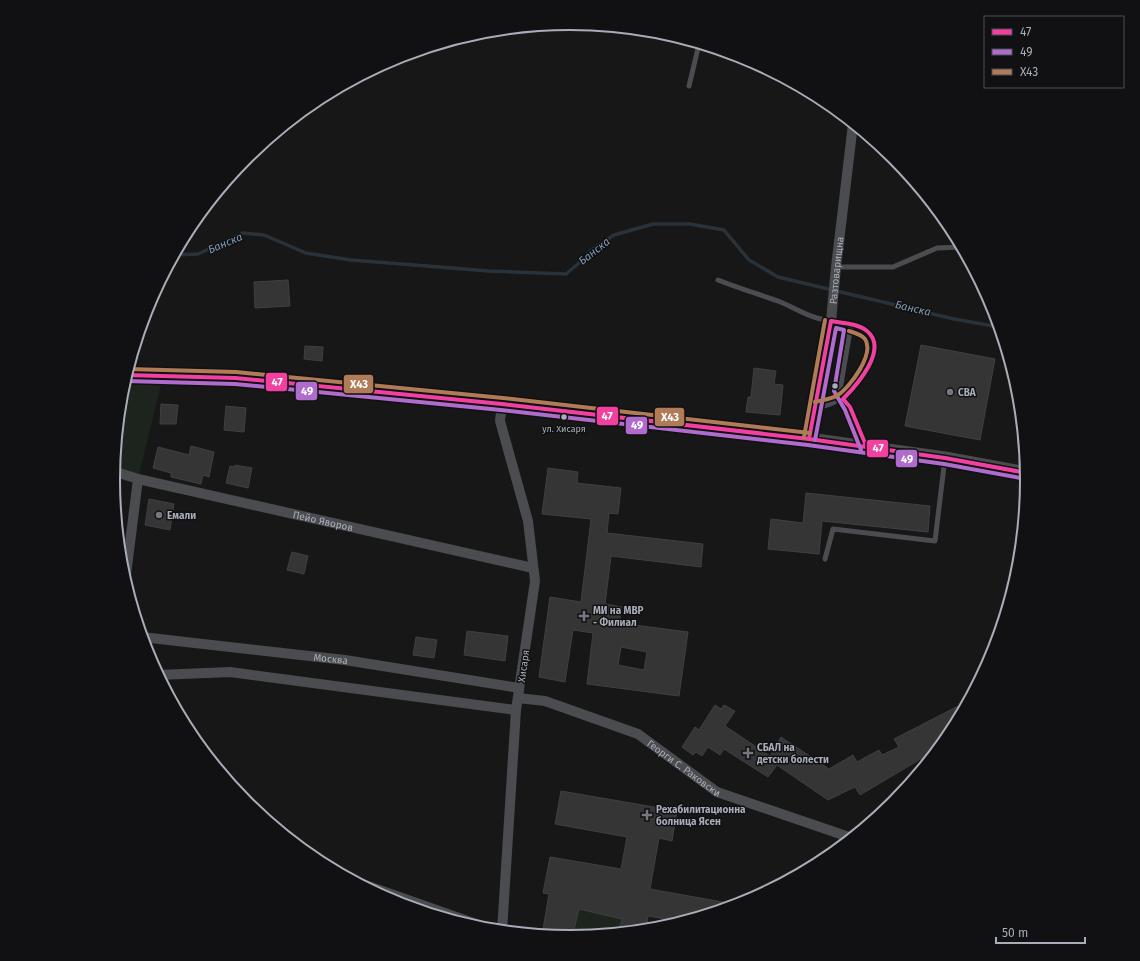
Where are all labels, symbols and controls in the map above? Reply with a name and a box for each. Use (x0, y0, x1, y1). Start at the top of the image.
legend (984, 16, 1124, 88)
text: 47 (1020, 25, 1031, 39)
text: 49 (1020, 45, 1032, 59)
text: X43 (1020, 65, 1038, 79)
water label: Банска (206, 230, 244, 257)
water label: Банска (576, 235, 613, 268)
street label: Разтоварищна (828, 236, 847, 305)
water label: Банска (894, 298, 932, 319)
line badge: 47 (265, 372, 288, 392)
line badge: X43 (343, 374, 374, 394)
text: 47 (271, 376, 283, 389)
text: X43 (349, 378, 368, 391)
line badge: 49 (295, 381, 318, 401)
unlabelled marker (830, 381, 840, 391)
text: 49 (301, 385, 313, 398)
marker: CBA (945, 387, 955, 397)
place label: CBA (958, 387, 977, 399)
line badge: 47 (596, 406, 619, 426)
line badge: X43 (654, 407, 685, 427)
text: 47 (601, 410, 613, 423)
text: X43 (660, 411, 679, 424)
marker: ул. Хисаря (559, 412, 569, 422)
line badge: 49 (625, 416, 648, 435)
text: 49 (631, 419, 643, 432)
place label: ул. Хисаря (542, 424, 586, 434)
line badge: 47 (866, 439, 889, 458)
text: 47 (872, 442, 884, 455)
line badge: 49 (895, 449, 918, 468)
text: 49 (901, 453, 913, 466)
street label: Пейо Яворов (291, 509, 355, 534)
marker: Емали (154, 510, 164, 520)
place label: Емали (167, 510, 196, 522)
place label: МИ на МВР - Филиал (593, 605, 644, 629)
marker: МИ на МВР - Филиал (578, 610, 590, 622)
street label: Хисаря (516, 649, 532, 683)
street label: Москва (313, 651, 349, 667)
street label: Георги С. Раковски (644, 738, 722, 800)
place label: СБАЛ на детски болести (757, 742, 829, 766)
marker: СБАЛ на детски болести (742, 747, 754, 759)
place label: Рехабилитационна болница Ясен (656, 804, 746, 828)
marker: Рехабилитационна болница Ясен (641, 809, 653, 821)
scale bar (996, 919, 1085, 945)
text: 50 m (1002, 926, 1028, 940)

